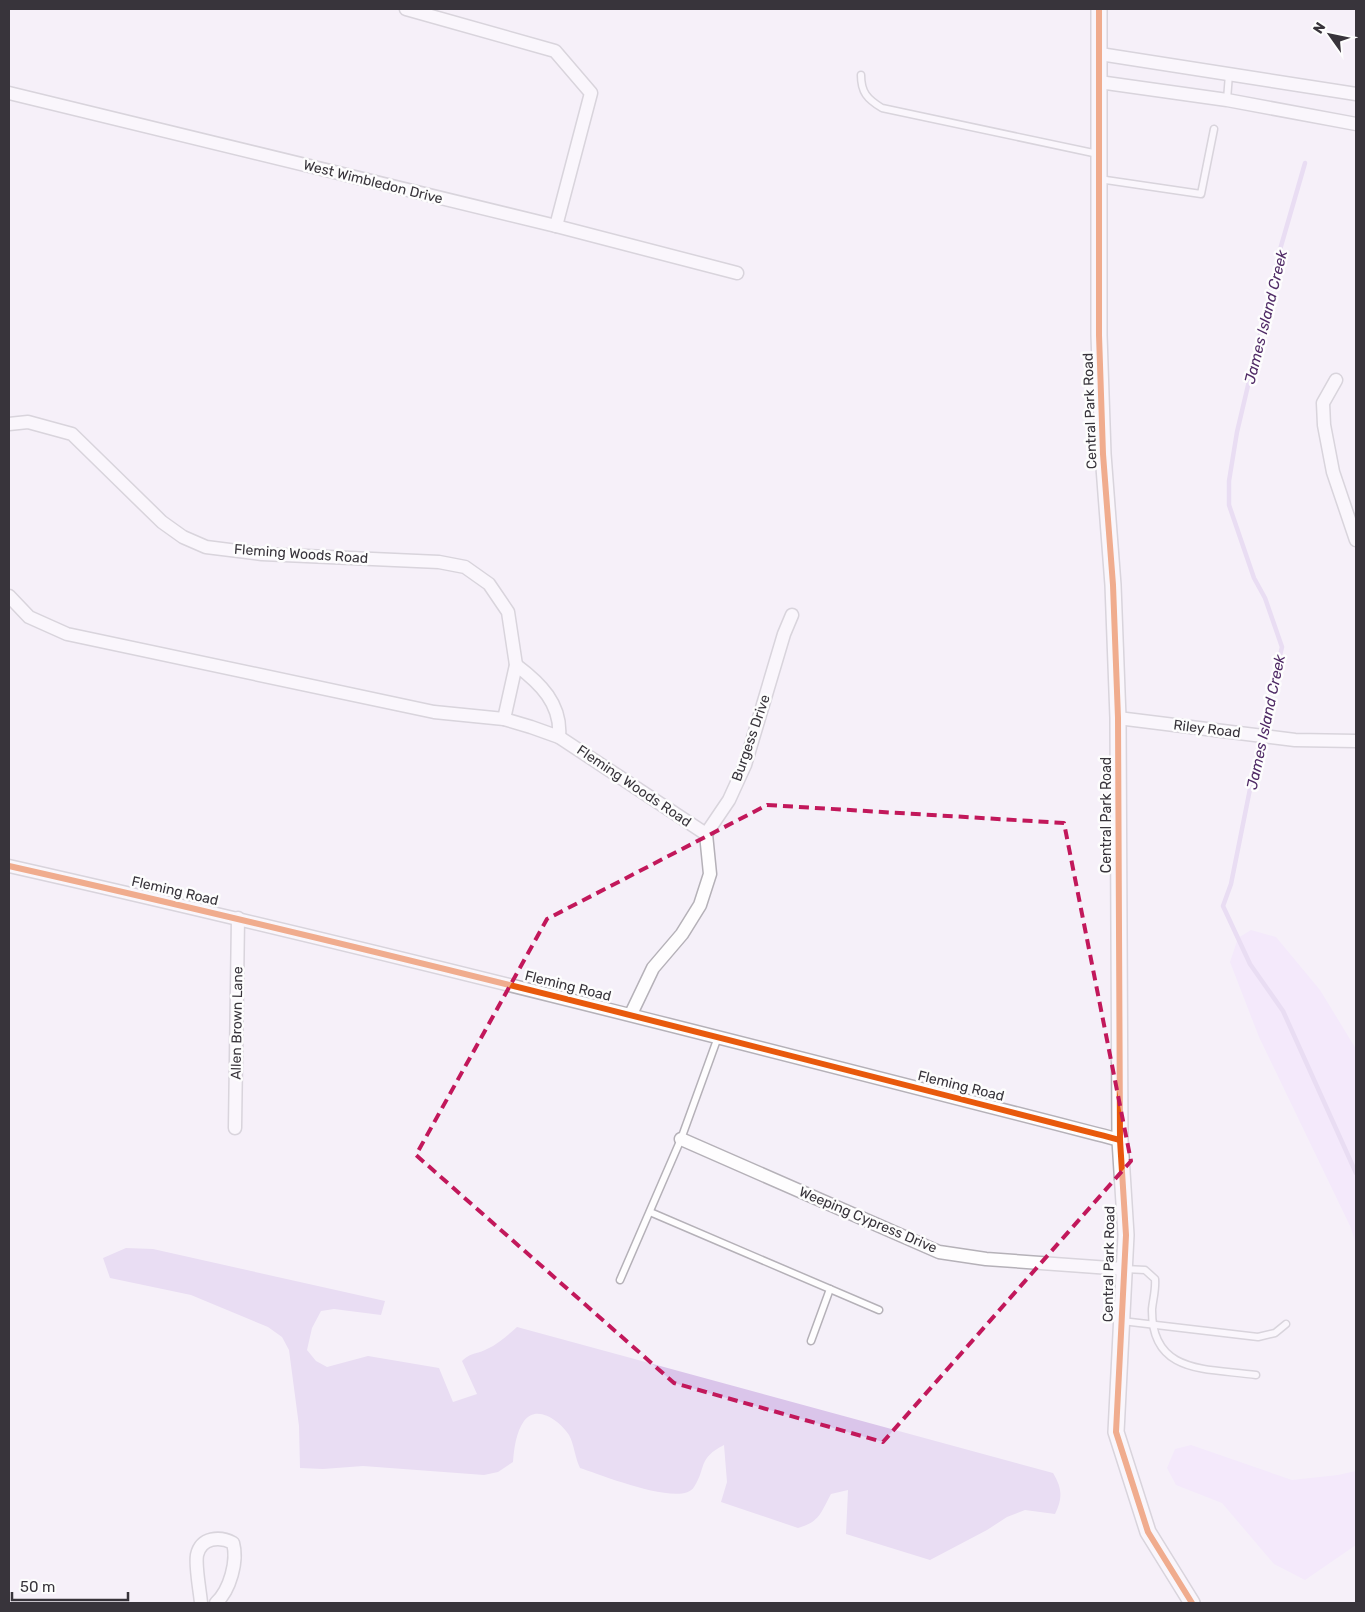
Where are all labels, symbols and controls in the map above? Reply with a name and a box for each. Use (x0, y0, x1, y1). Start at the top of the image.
north arrow (1305, 10, 1355, 60)
text: N (1310, 19, 1329, 37)
street label: West Wimbledon Drive (301, 156, 445, 208)
water label: James Island Creek (1241, 248, 1291, 386)
street label: Central Park Road (1079, 353, 1101, 469)
street label: Fleming Woods Road (233, 541, 369, 567)
water label: James Island Creek (1243, 653, 1289, 791)
street label: Burgess Drive (728, 692, 774, 784)
street label: Riley Road (1172, 716, 1242, 742)
street label: Fleming Woods Road (574, 741, 694, 831)
street label: Central Park Road (1098, 757, 1115, 873)
street label: Fleming Road (130, 873, 220, 909)
street label: Allen Brown Lane (228, 966, 246, 1080)
street label: Fleming Road (523, 967, 613, 1005)
street label: Fleming Road (916, 1067, 1006, 1105)
street label: Weeping Cypress Drive (796, 1183, 940, 1257)
street label: Central Park Road (1099, 1206, 1119, 1322)
scale bar (12, 1570, 129, 1602)
text: 50 m (20, 1578, 55, 1596)

